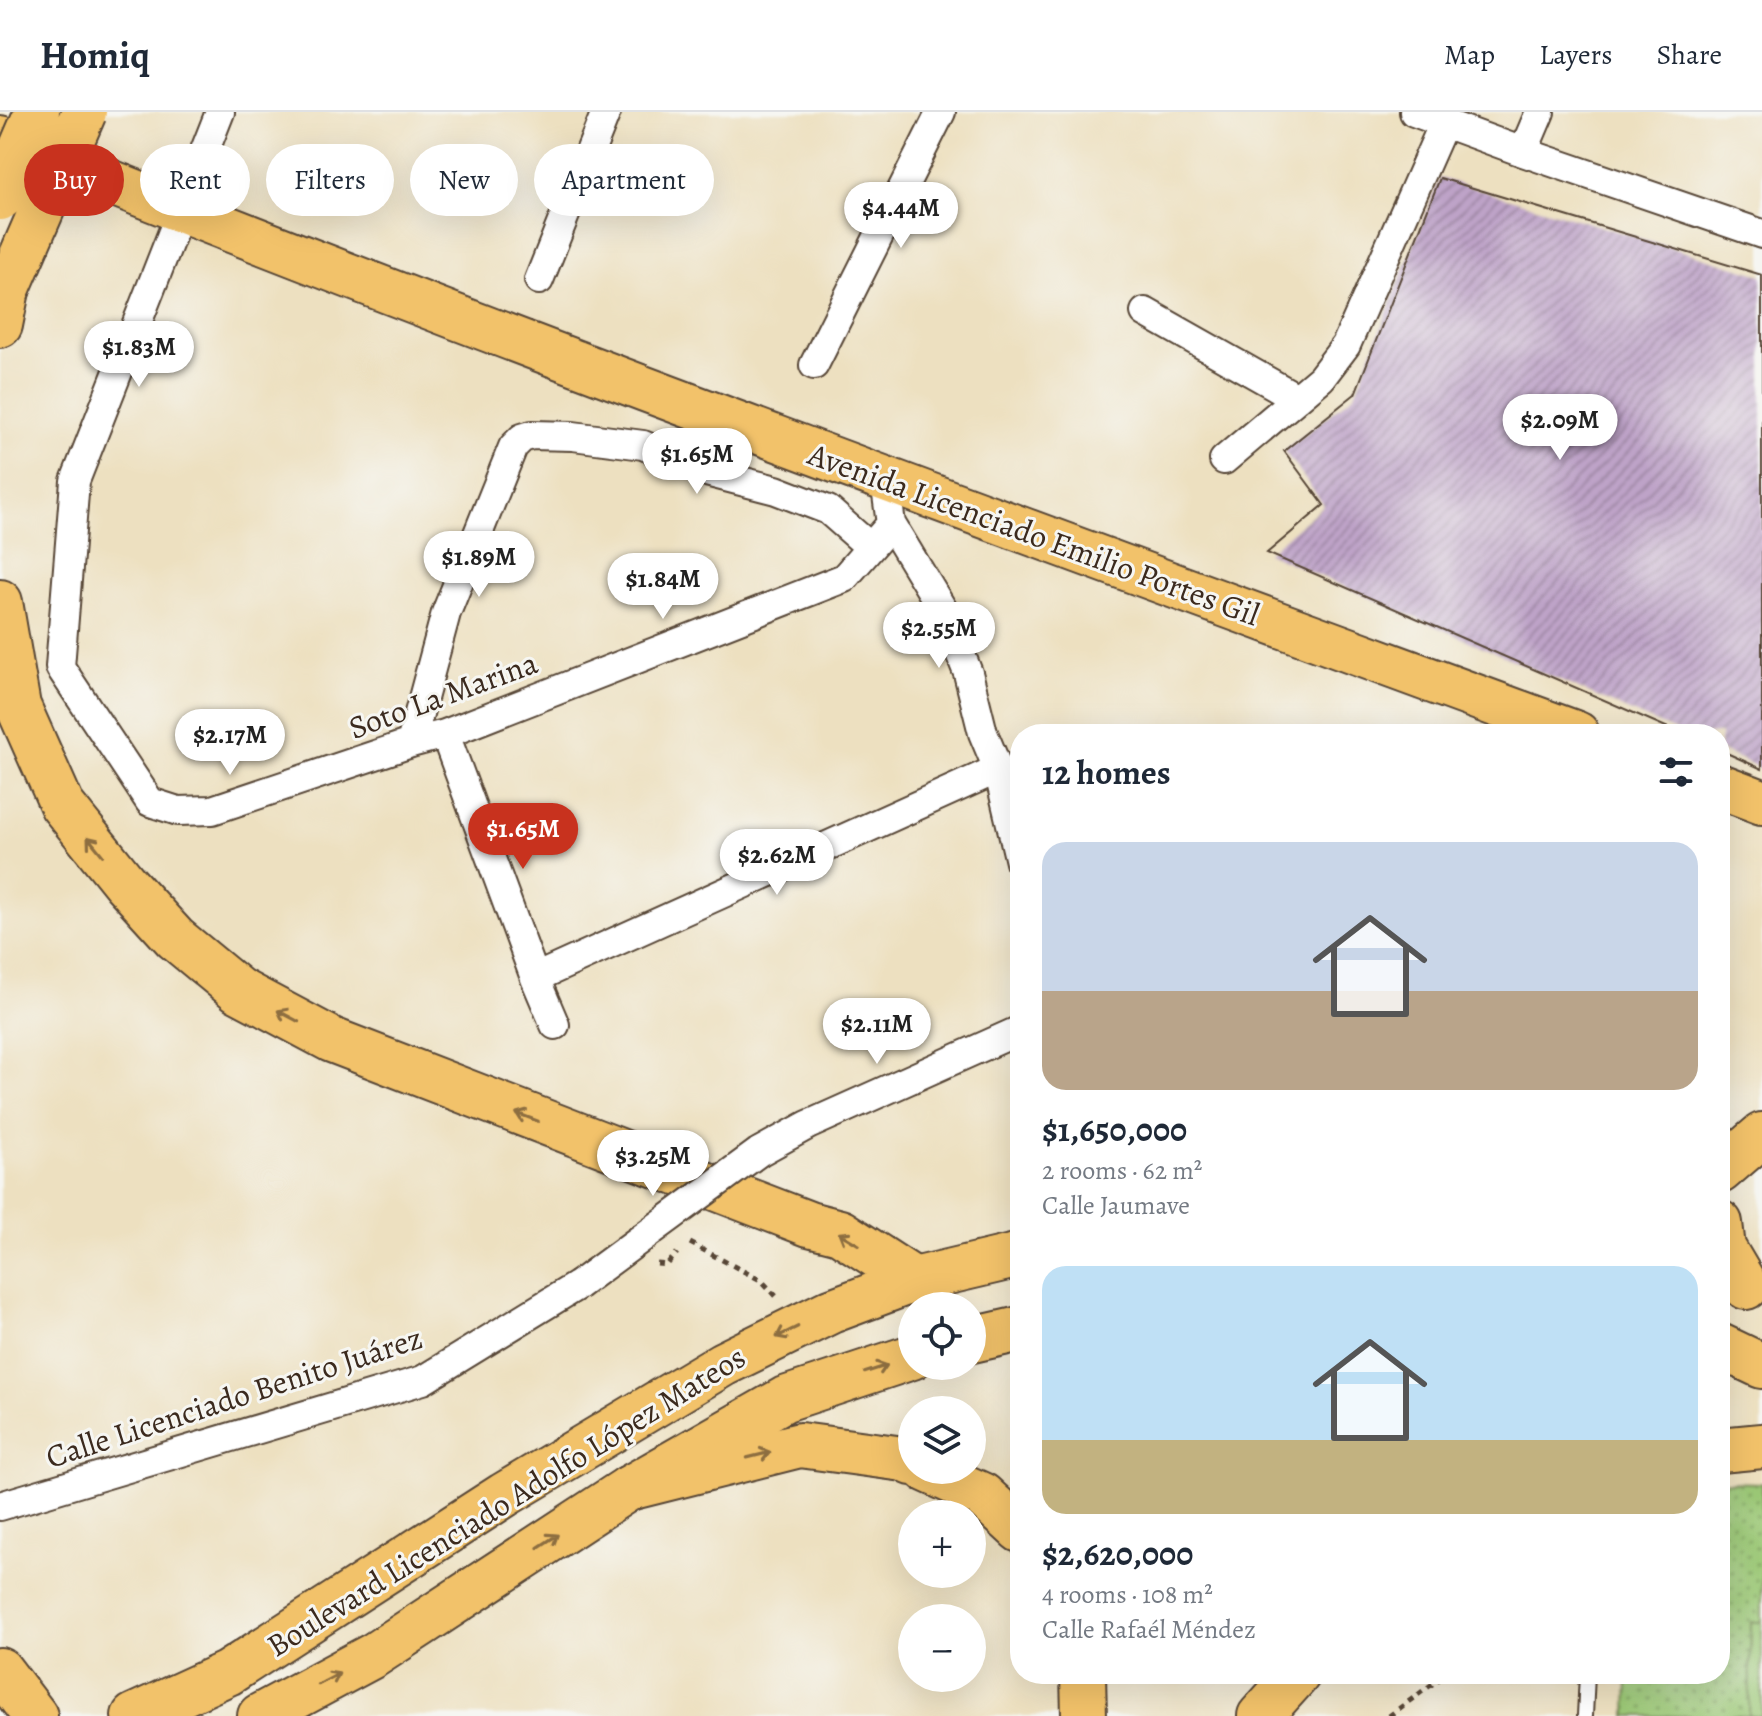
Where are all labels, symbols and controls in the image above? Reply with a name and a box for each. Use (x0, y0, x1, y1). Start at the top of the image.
text: Homiq (40, 29, 150, 81)
text: Map (1444, 36, 1495, 74)
text: Layers (1539, 36, 1612, 74)
text: Share (1656, 36, 1722, 74)
chip: Buy (24, 144, 124, 216)
chip: Rent (140, 144, 250, 216)
chip: Filters (266, 144, 394, 216)
chip: New (410, 144, 518, 216)
chip: Apartment (534, 144, 714, 216)
pin: $4.44M (836, 182, 966, 250)
text: $4.44M (862, 190, 940, 225)
pin: $1.83M (74, 321, 204, 389)
text: $1.83M (102, 329, 176, 364)
pin: $2.09M (1495, 394, 1625, 462)
text: $2.09M (1521, 402, 1599, 437)
pin: $1.65M (632, 428, 762, 496)
street label: Avenida Licenciado Emilio Portes Gil (801, 431, 1266, 636)
text: $1.65M (660, 436, 734, 471)
pin: $1.89M (414, 531, 544, 599)
text: $1.89M (442, 539, 516, 574)
pin: $1.84M (598, 553, 728, 621)
text: $1.84M (625, 561, 701, 596)
pin: $2.55M (874, 602, 1004, 670)
text: $2.55M (901, 610, 977, 645)
street label: Soto La Marina (342, 640, 544, 750)
pin: $2.17M (165, 709, 295, 777)
text: $2.17M (193, 717, 267, 752)
text: 12 homes (1042, 749, 1171, 796)
icon: filters (1654, 750, 1698, 794)
pin: $1.65M (458, 803, 588, 871)
text: $1.65M (486, 811, 560, 846)
pin: $2.62M (712, 829, 842, 897)
one-way arrow (86, 836, 104, 857)
text: $2.62M (738, 837, 816, 872)
icon: home (1298, 894, 1442, 1038)
pin: $2.11M (812, 998, 942, 1066)
text: $2.11M (841, 1006, 913, 1041)
one-way arrow (276, 1008, 300, 1024)
text: $1,650,000 (1042, 1106, 1187, 1153)
one-way arrow (515, 1109, 540, 1123)
pin: $3.25M (588, 1130, 718, 1198)
text: $3.25M (615, 1138, 691, 1173)
text: 2 rooms · 62 m² (1042, 1153, 1202, 1188)
text: Calle Jaumave (1042, 1188, 1190, 1223)
one-way arrow (838, 1230, 861, 1246)
map controls (898, 1292, 986, 1692)
button: locate (898, 1292, 986, 1380)
street label: Calle Licenciado Benito Juárez (40, 1315, 428, 1479)
icon: home (1298, 1318, 1442, 1462)
one-way arrow (776, 1325, 800, 1340)
street label: Boulevard Licenciado Adolfo López Mateos (258, 1335, 754, 1667)
one-way arrow (864, 1360, 889, 1375)
button: layers (898, 1396, 986, 1484)
one-way arrow (746, 1447, 772, 1462)
button: + (898, 1500, 986, 1588)
text: $2,620,000 (1042, 1530, 1193, 1577)
one-way arrow (537, 1532, 559, 1549)
text: 4 rooms · 108 m² (1042, 1577, 1213, 1612)
button: − (898, 1604, 986, 1692)
text: Calle Rafaél Méndez (1042, 1612, 1256, 1647)
one-way arrow (316, 1671, 340, 1687)

